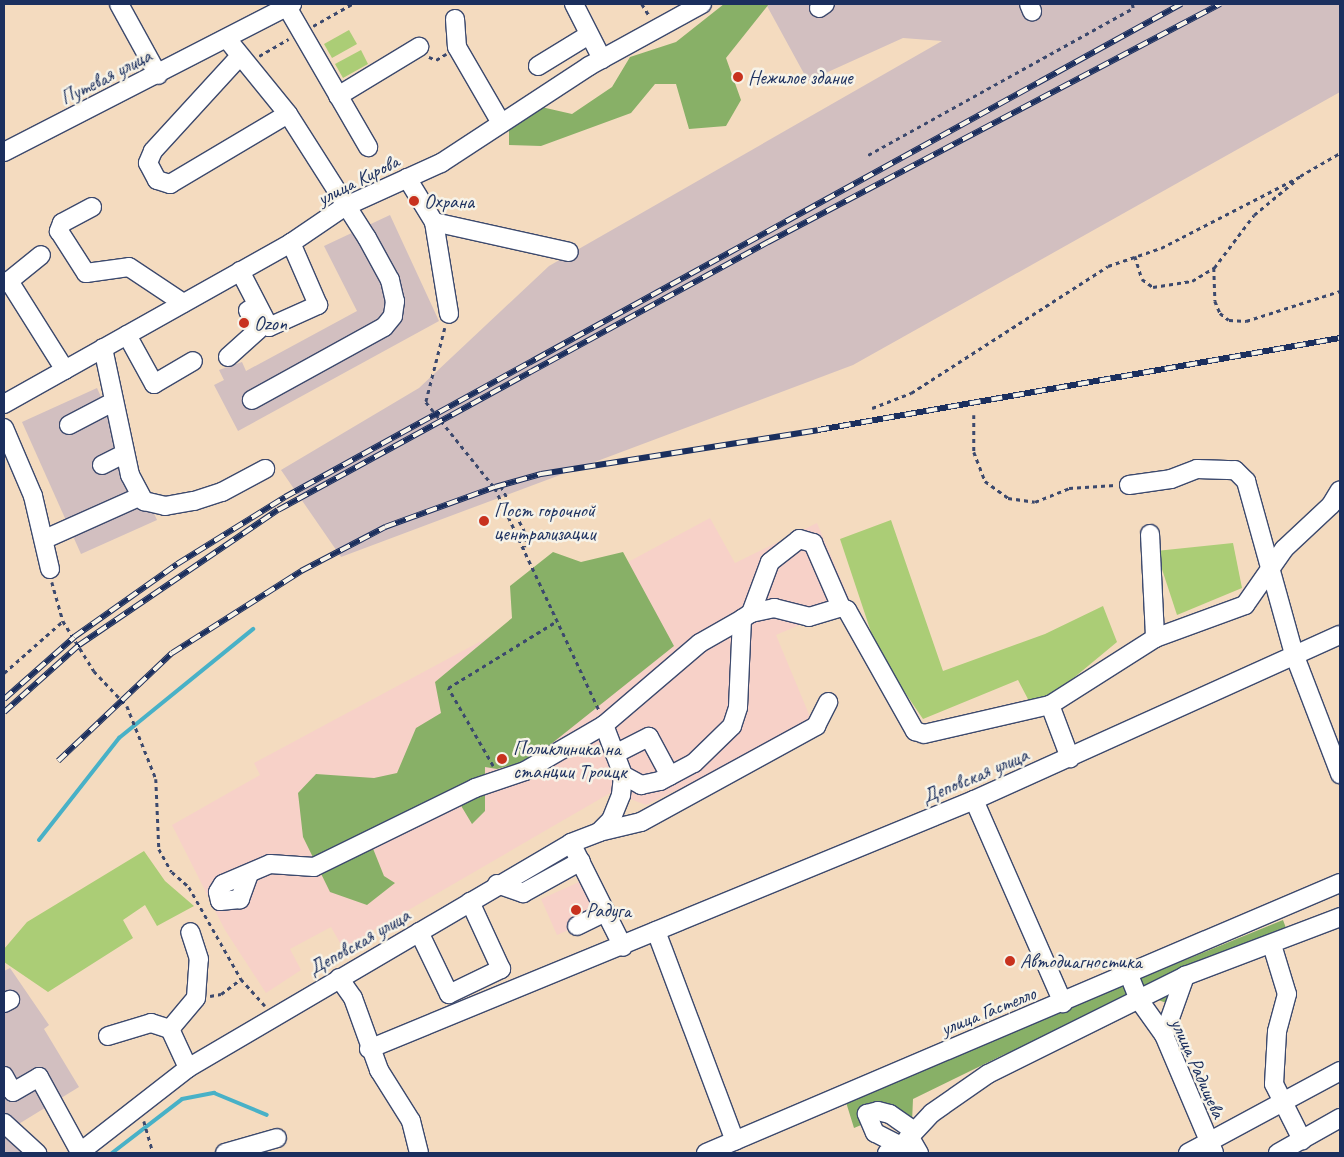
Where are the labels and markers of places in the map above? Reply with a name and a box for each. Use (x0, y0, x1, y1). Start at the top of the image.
place label: Нежилое здание (748, 65, 854, 89)
marker: Нежилое здание (732, 71, 744, 83)
place label: Охрана (424, 189, 474, 213)
marker: Охрана (408, 195, 420, 207)
place label: Ozon (254, 311, 287, 335)
marker: Ozon (238, 317, 250, 329)
place label: Пост горочной централизации (494, 498, 595, 545)
marker: Пост горочной централизации (478, 515, 490, 527)
place label: Поликлиника на станции Троицк (513, 736, 624, 783)
marker: Поликлиника на станции Троицк (495, 752, 509, 766)
place label: Радуга (586, 898, 631, 922)
marker: Радуга (570, 904, 582, 916)
place label: Автодиагностика (1020, 949, 1142, 973)
marker: Автодиагностика (1004, 955, 1016, 967)

